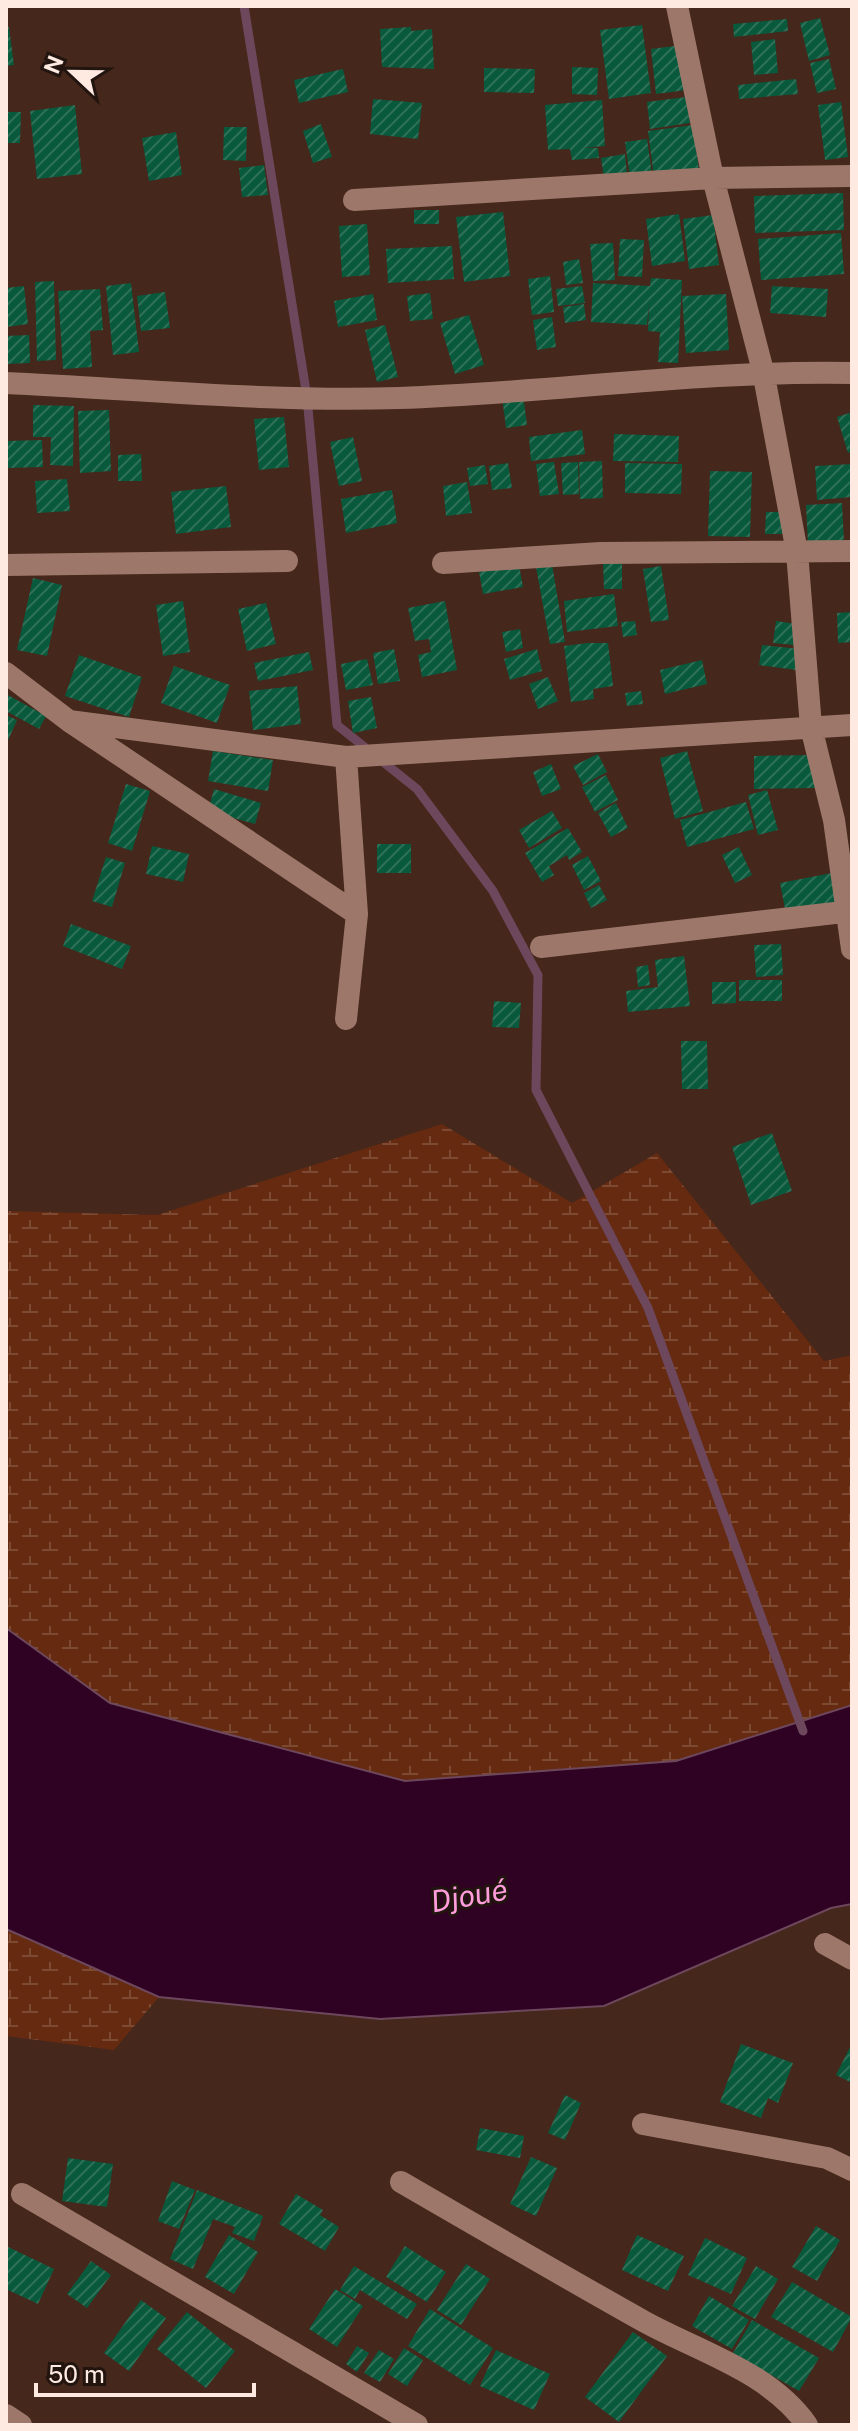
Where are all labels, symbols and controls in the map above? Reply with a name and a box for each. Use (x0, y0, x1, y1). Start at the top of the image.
north arrow (32, 32, 112, 112)
text: N (38, 52, 69, 77)
water label: Djoué (428, 1871, 510, 1919)
scale bar (36, 2347, 254, 2397)
text: 50 m (48, 2360, 105, 2388)

